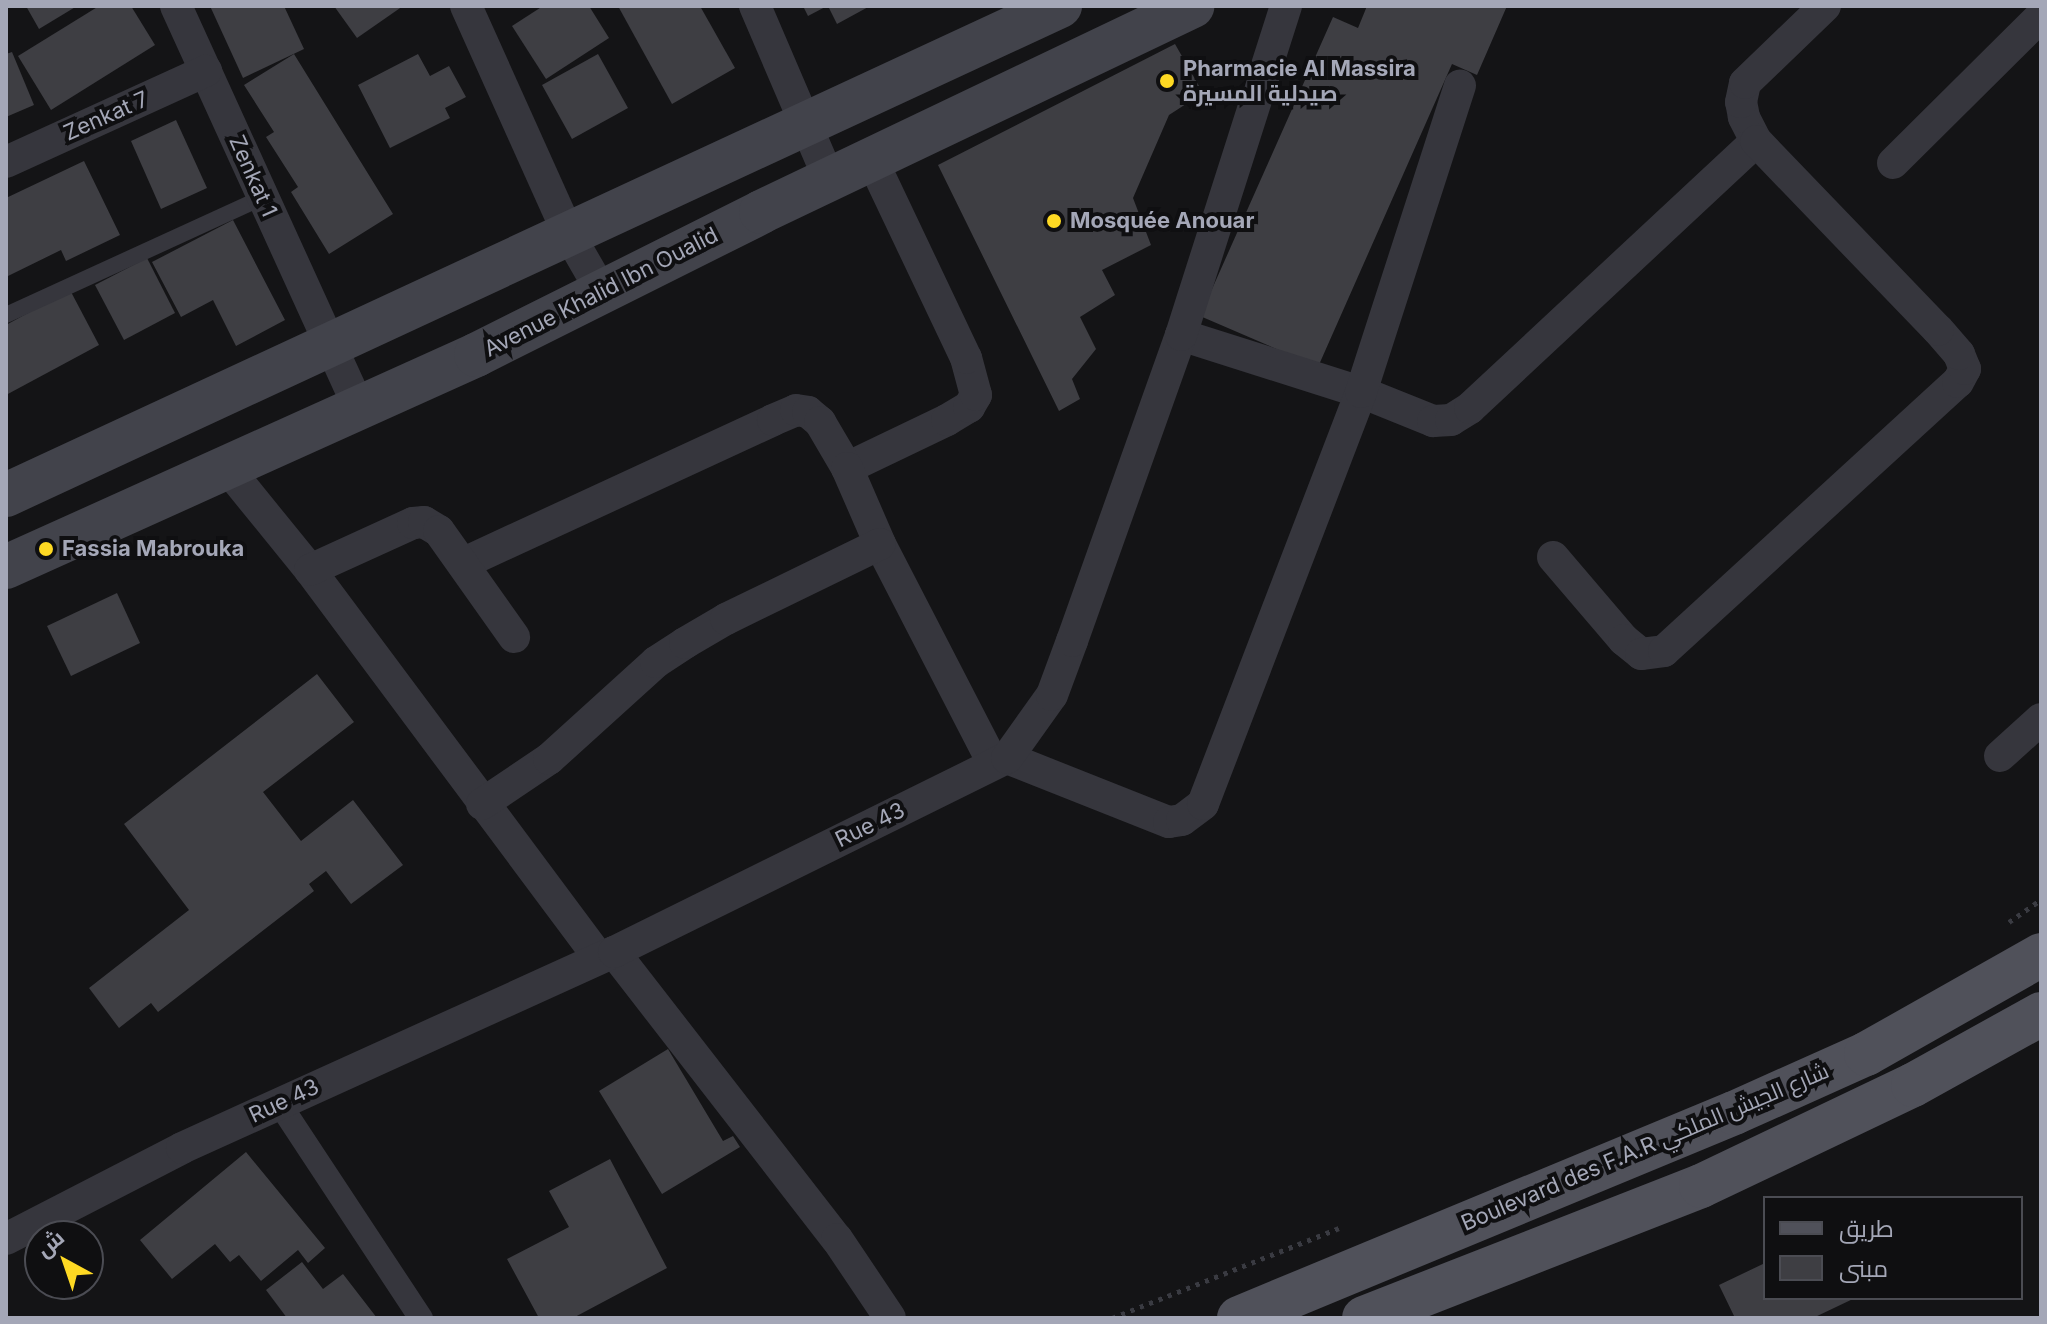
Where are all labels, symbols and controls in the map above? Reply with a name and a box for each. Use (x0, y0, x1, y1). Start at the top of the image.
place label: Pharmacie Al Massira صيدلية المسيرة (1183, 55, 1416, 106)
marker: Pharmacie Al Massira صيدلية المسيرة (1158, 72, 1176, 90)
street label: Zenkat 7 (60, 86, 152, 146)
street label: Zenkat 1 (223, 131, 283, 221)
place label: Mosquée Anouar (1070, 208, 1254, 234)
marker: Mosquée Anouar (1045, 212, 1063, 230)
street label: Avenue Khalid Ibn Oualid (480, 221, 722, 363)
place label: Fassia Mabrouka (62, 536, 244, 562)
marker: Fassia Mabrouka (37, 540, 55, 558)
street label: Rue 43 (831, 797, 909, 853)
street label: Boulevard des F.A.R شارع الجيش الملكي (1457, 1057, 1833, 1237)
street label: Rue 43 (245, 1073, 323, 1129)
legend (1763, 1196, 2023, 1300)
text: طريق (1839, 1214, 1894, 1243)
north arrow (24, 1220, 104, 1300)
text: ش (31, 1224, 69, 1262)
text: مبنى (1839, 1254, 1888, 1283)

